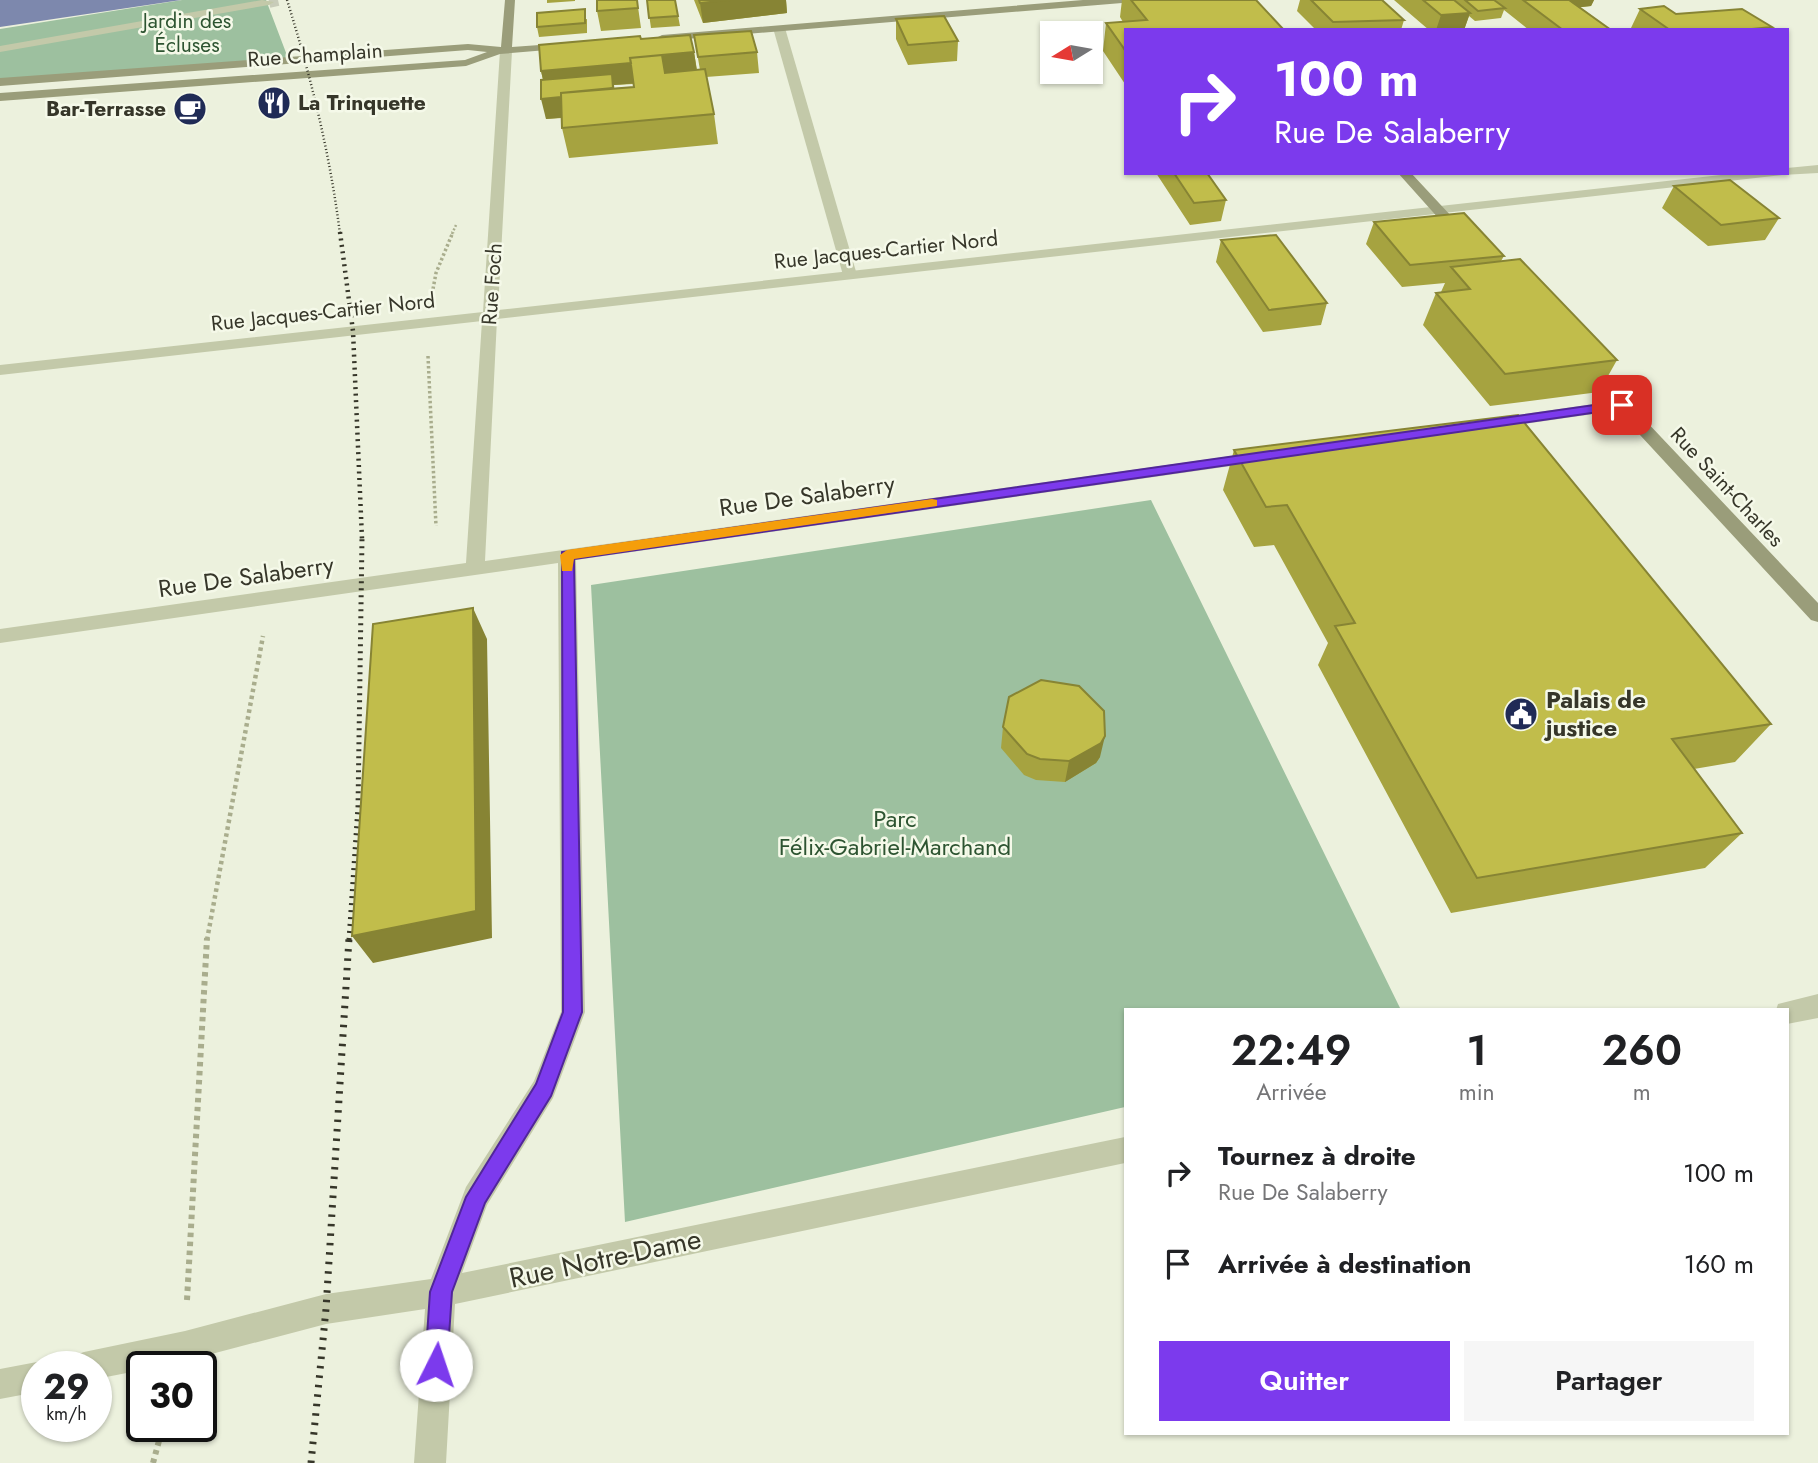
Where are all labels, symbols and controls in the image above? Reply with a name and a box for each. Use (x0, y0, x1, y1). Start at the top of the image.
park label: Jardin des Écluses (140, 6, 231, 60)
north arrow (1040, 21, 1102, 84)
map controls (1040, 21, 1103, 84)
street label: Rue Champlain (247, 35, 383, 75)
text: 100 m (1274, 44, 1419, 114)
icon: right (1159, 56, 1250, 147)
restaurant icon: La Trinquette (255, 84, 293, 122)
place label: La Trinquette (298, 88, 426, 118)
cafe icon: Bar-Terrasse (171, 90, 209, 128)
place label: Bar-Terrasse (46, 94, 166, 124)
text: Rue De Salaberry (1274, 109, 1510, 155)
street label: Rue Jacques-Cartier Nord (772, 223, 1000, 277)
street label: Rue Foch (474, 242, 510, 326)
street label: Rue Jacques-Cartier Nord (209, 285, 437, 339)
pin (1592, 375, 1652, 435)
icon: arrive (1603, 386, 1641, 424)
street label: Rue Saint-Charles (1663, 420, 1791, 554)
street label: Rue De Salaberry (717, 466, 897, 525)
street label: Rue De Salaberry (156, 547, 336, 606)
place label: Palais de justice (1543, 682, 1646, 745)
public building icon: Palais de justice (1502, 695, 1540, 733)
park label: Parc Félix-Gabriel-Marchand (779, 801, 1011, 864)
text: 22:49 (1231, 1020, 1352, 1081)
text: 1 (1466, 1020, 1487, 1081)
text: 260 (1602, 1020, 1682, 1081)
text: Arrivée (1256, 1075, 1327, 1109)
text: min (1459, 1075, 1495, 1109)
text: m (1633, 1075, 1651, 1109)
text: Tournez à droite (1218, 1137, 1416, 1175)
icon: right (1159, 1154, 1197, 1192)
text: 100 m (1683, 1154, 1754, 1192)
text: Rue De Salaberry (1218, 1175, 1388, 1209)
street label: Rue Notre-Dame (505, 1218, 705, 1299)
icon: arrive (1159, 1245, 1197, 1283)
text: Arrivée à destination (1218, 1245, 1471, 1283)
text: 160 m (1684, 1245, 1754, 1283)
position arrow (399, 1328, 473, 1402)
button: Quitter (1159, 1341, 1450, 1421)
button: Partager (1464, 1341, 1754, 1421)
speed limit sign: 30 (126, 1351, 217, 1442)
text: 29 (43, 1362, 90, 1412)
text: km/h (46, 1401, 87, 1427)

